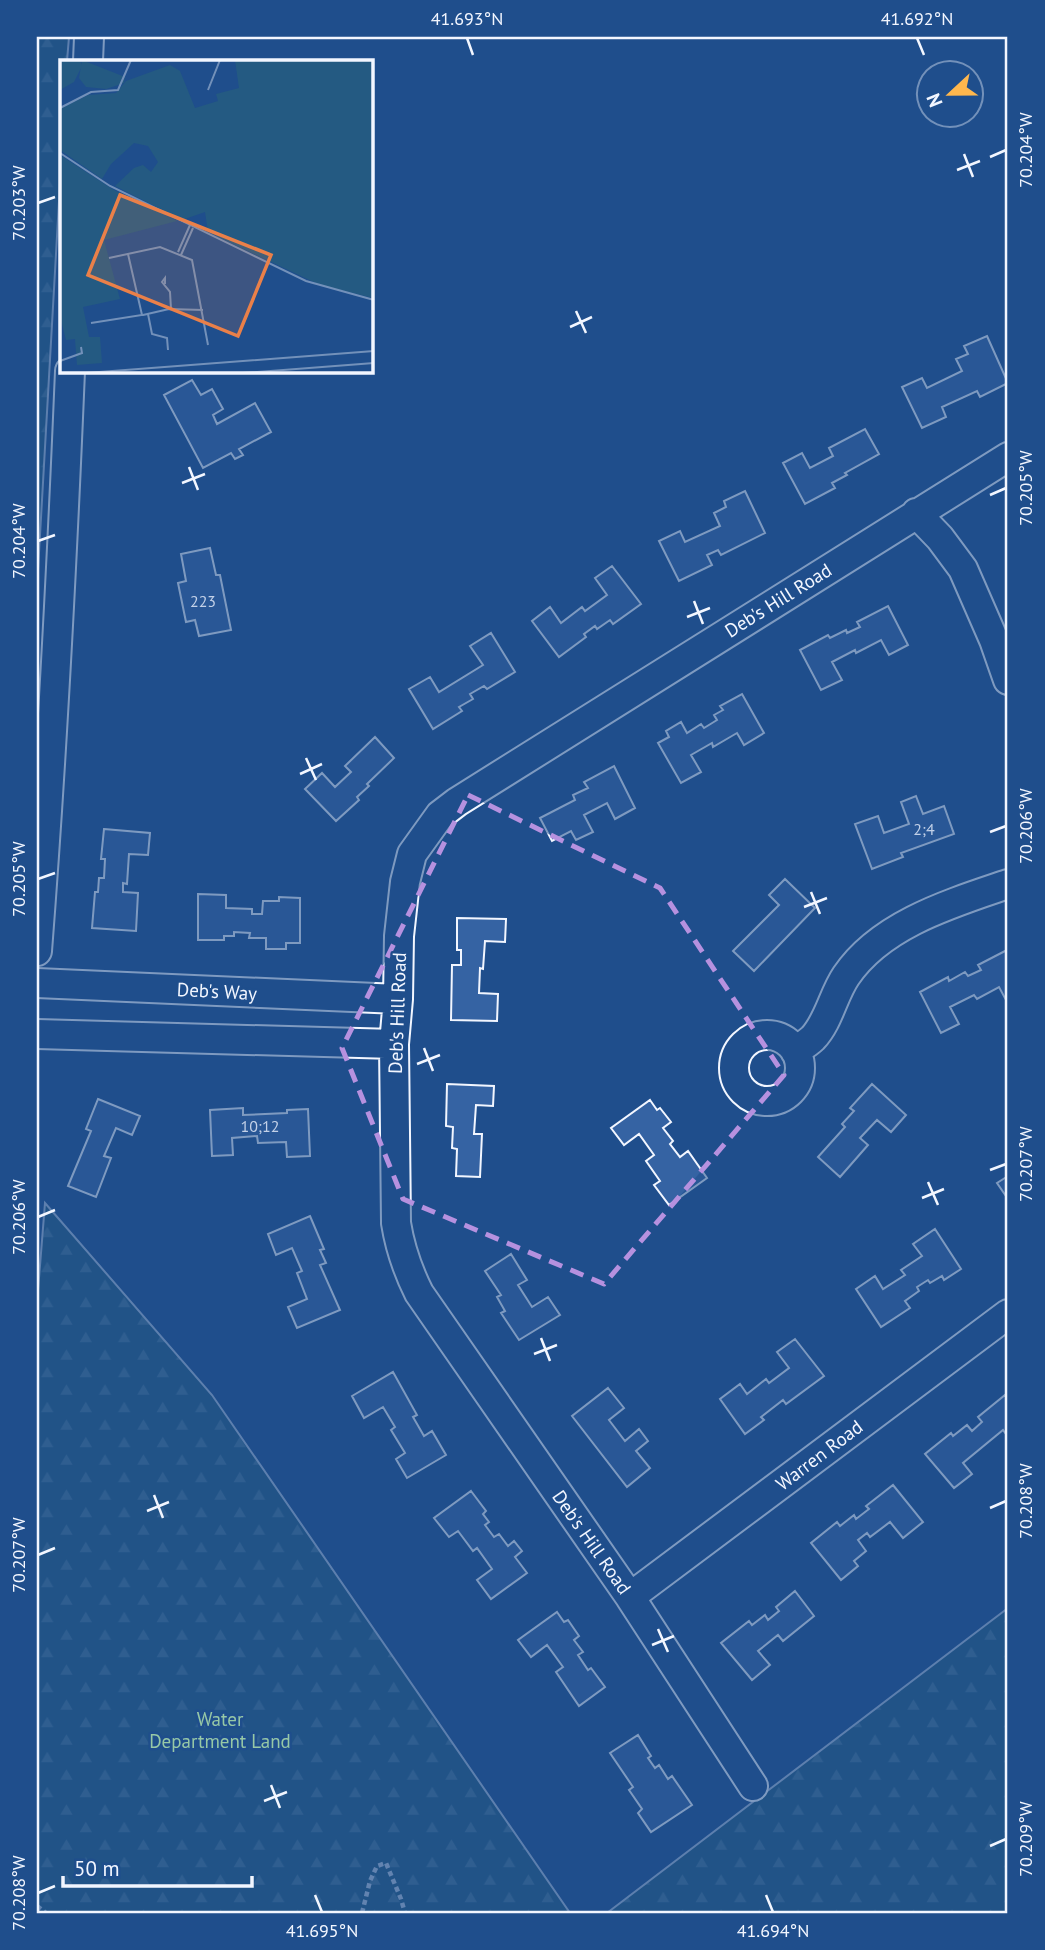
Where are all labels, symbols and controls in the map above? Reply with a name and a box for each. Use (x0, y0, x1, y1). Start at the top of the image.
text: 41.693°N (431, 7, 503, 30)
text: 41.692°N (881, 7, 953, 30)
inset map (60, 60, 373, 373)
north arrow (916, 60, 986, 130)
text: N (921, 90, 948, 111)
text: 70.204°W (1014, 112, 1037, 188)
text: 70.203°W (7, 165, 30, 241)
text: 70.205°W (1014, 450, 1037, 526)
text: 70.204°W (7, 503, 30, 579)
street label: Deb's Hill Road (720, 558, 836, 642)
house number: 223 (190, 591, 216, 611)
text: 70.206°W (1014, 788, 1037, 864)
house number: 2;4 (913, 819, 935, 839)
text: 70.205°W (7, 841, 30, 917)
street label: Deb's Hill Road (383, 952, 411, 1074)
street label: Deb's Way (176, 977, 258, 1005)
house number: 10;12 (241, 1116, 279, 1136)
text: 70.207°W (1014, 1126, 1037, 1202)
text: 70.206°W (7, 1179, 30, 1255)
street label: Warren Road (771, 1415, 867, 1495)
text: 70.208°W (1014, 1463, 1037, 1539)
street label: Deb's Hill Road (547, 1485, 637, 1599)
text: 70.207°W (7, 1517, 30, 1593)
park label: Water Department Land (149, 1707, 291, 1753)
text: 70.209°W (1014, 1801, 1037, 1877)
scale bar (63, 1845, 252, 1889)
text: 70.208°W (7, 1855, 30, 1931)
text: 50 m (74, 1855, 120, 1882)
text: 41.695°N (286, 1919, 358, 1942)
text: 41.694°N (737, 1919, 809, 1942)

